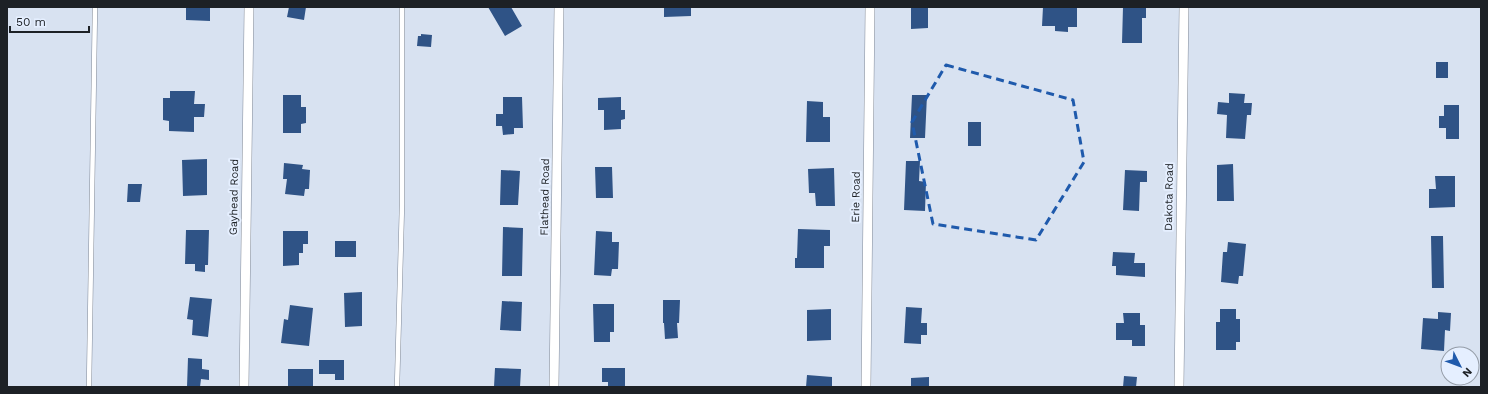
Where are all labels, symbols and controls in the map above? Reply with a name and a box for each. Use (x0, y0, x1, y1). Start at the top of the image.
scale bar (10, 8, 89, 34)
text: 50 m (16, 15, 46, 29)
street label: Flathead Road (538, 158, 552, 236)
street label: Gayhead Road (227, 159, 241, 235)
street label: Dakota Road (1162, 163, 1176, 231)
street label: Erie Road (849, 171, 863, 223)
north arrow (1440, 346, 1480, 386)
text: N (1460, 365, 1475, 380)

